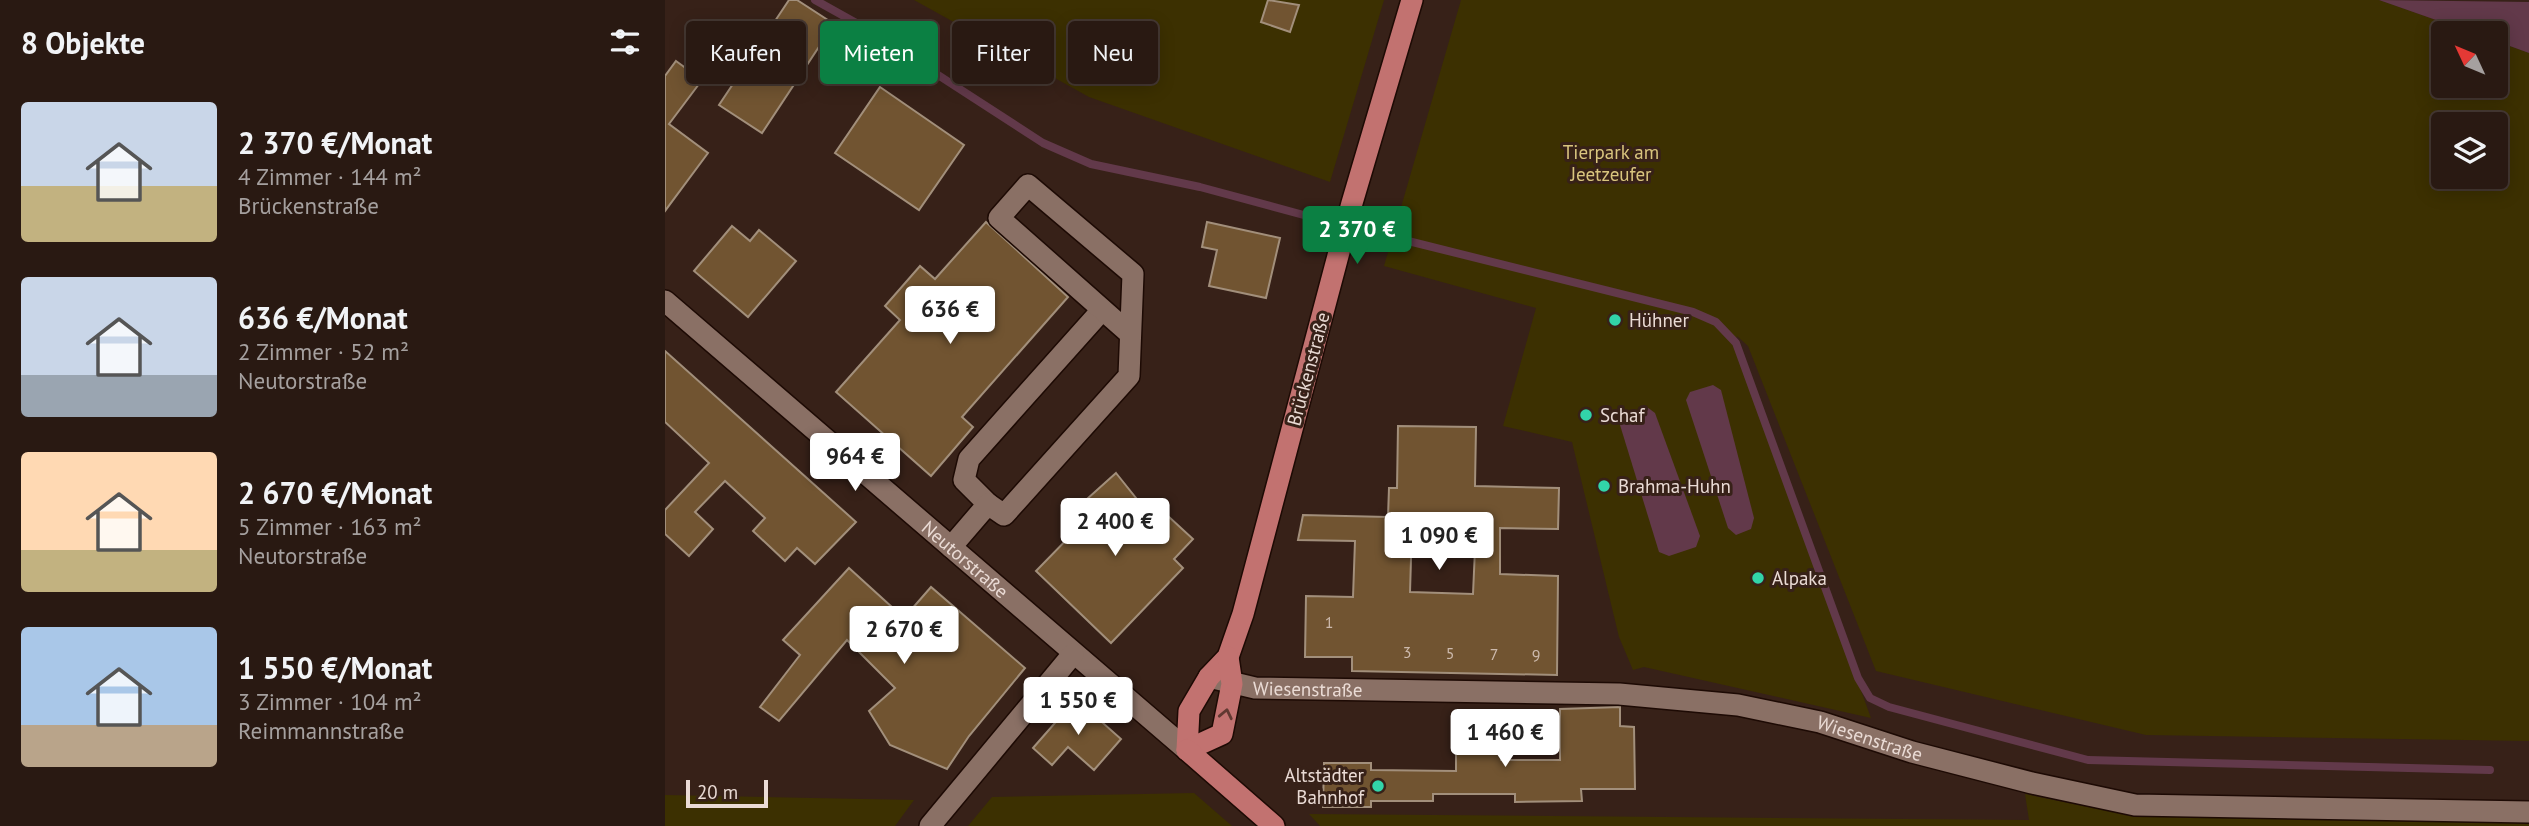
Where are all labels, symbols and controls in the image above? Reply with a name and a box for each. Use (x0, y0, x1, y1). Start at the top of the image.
chip: Kaufen (686, 21, 806, 84)
chip: Mieten (820, 21, 938, 84)
chip: Filter (952, 21, 1054, 84)
chip: Neu (1068, 21, 1158, 84)
north arrow (2431, 21, 2508, 98)
map controls (2431, 21, 2508, 189)
text: 8 Objekte (21, 23, 145, 62)
icon: filters (606, 23, 644, 61)
button: layers (2431, 112, 2508, 189)
text: 2 370 €/Monat (238, 123, 432, 162)
icon: home (77, 130, 161, 214)
park label: Tierpark am Jeetzeufer (1563, 140, 1659, 186)
text: 4 Zimmer · 144 m² (238, 162, 422, 191)
text: Brückenstraße (238, 191, 379, 220)
pin: 2 370 € (1292, 206, 1422, 266)
text: 2 370 € (1319, 214, 1395, 243)
pin: 636 € (901, 286, 999, 346)
text: 636 € (921, 294, 979, 323)
text: 636 €/Monat (238, 298, 408, 337)
icon: home (77, 305, 161, 389)
place label: Hühner (1629, 308, 1689, 332)
street label: Brückenstraße (1281, 310, 1335, 428)
marker: Hühner (1607, 312, 1623, 328)
text: 2 Zimmer · 52 m² (238, 337, 409, 366)
text: Neutorstraße (238, 366, 367, 395)
place label: Schaf (1600, 403, 1645, 427)
marker: Schaf (1578, 407, 1594, 423)
pin: 964 € (806, 434, 904, 493)
text: 964 € (826, 441, 884, 470)
text: 2 670 €/Monat (238, 473, 432, 512)
place label: Brahma-Huhn (1618, 474, 1731, 498)
marker: Brahma-Huhn (1596, 478, 1612, 494)
icon: home (77, 480, 161, 564)
pin: 2 400 € (1050, 498, 1180, 558)
text: 2 400 € (1077, 506, 1153, 535)
text: 5 Zimmer · 163 m² (238, 512, 422, 541)
pin: 1 090 € (1374, 512, 1504, 572)
street label: Neutorstraße (917, 515, 1014, 603)
text: 1 090 € (1401, 520, 1477, 549)
text: Neutorstraße (238, 541, 367, 570)
place label: Alpaka (1772, 566, 1827, 590)
marker: Alpaka (1750, 570, 1766, 586)
pin: 2 670 € (839, 606, 969, 666)
house number: 1 (1325, 612, 1333, 632)
text: 2 670 € (866, 614, 942, 643)
house number: 3 (1403, 642, 1411, 662)
house number: 5 (1446, 643, 1454, 663)
house number: 7 (1490, 644, 1498, 664)
house number: 9 (1532, 645, 1540, 665)
text: 1 550 €/Monat (238, 648, 432, 687)
icon: home (77, 655, 161, 739)
street label: Wiesenstraße (1253, 676, 1363, 702)
pin: 1 550 € (1013, 678, 1143, 737)
text: 1 550 € (1040, 685, 1116, 714)
text: 3 Zimmer · 104 m² (238, 687, 422, 716)
one-way arrow (1217, 708, 1232, 720)
pin: 1 460 € (1440, 710, 1570, 769)
street label: Wiesenstraße (1814, 710, 1925, 766)
text: Reimmannstraße (238, 716, 404, 745)
text: 1 460 € (1467, 717, 1543, 746)
place label: Altstädter Bahnhof (1284, 763, 1365, 809)
scale bar (686, 777, 768, 809)
marker: Altstädter Bahnhof (1370, 778, 1386, 794)
text: 20 m (697, 780, 738, 804)

